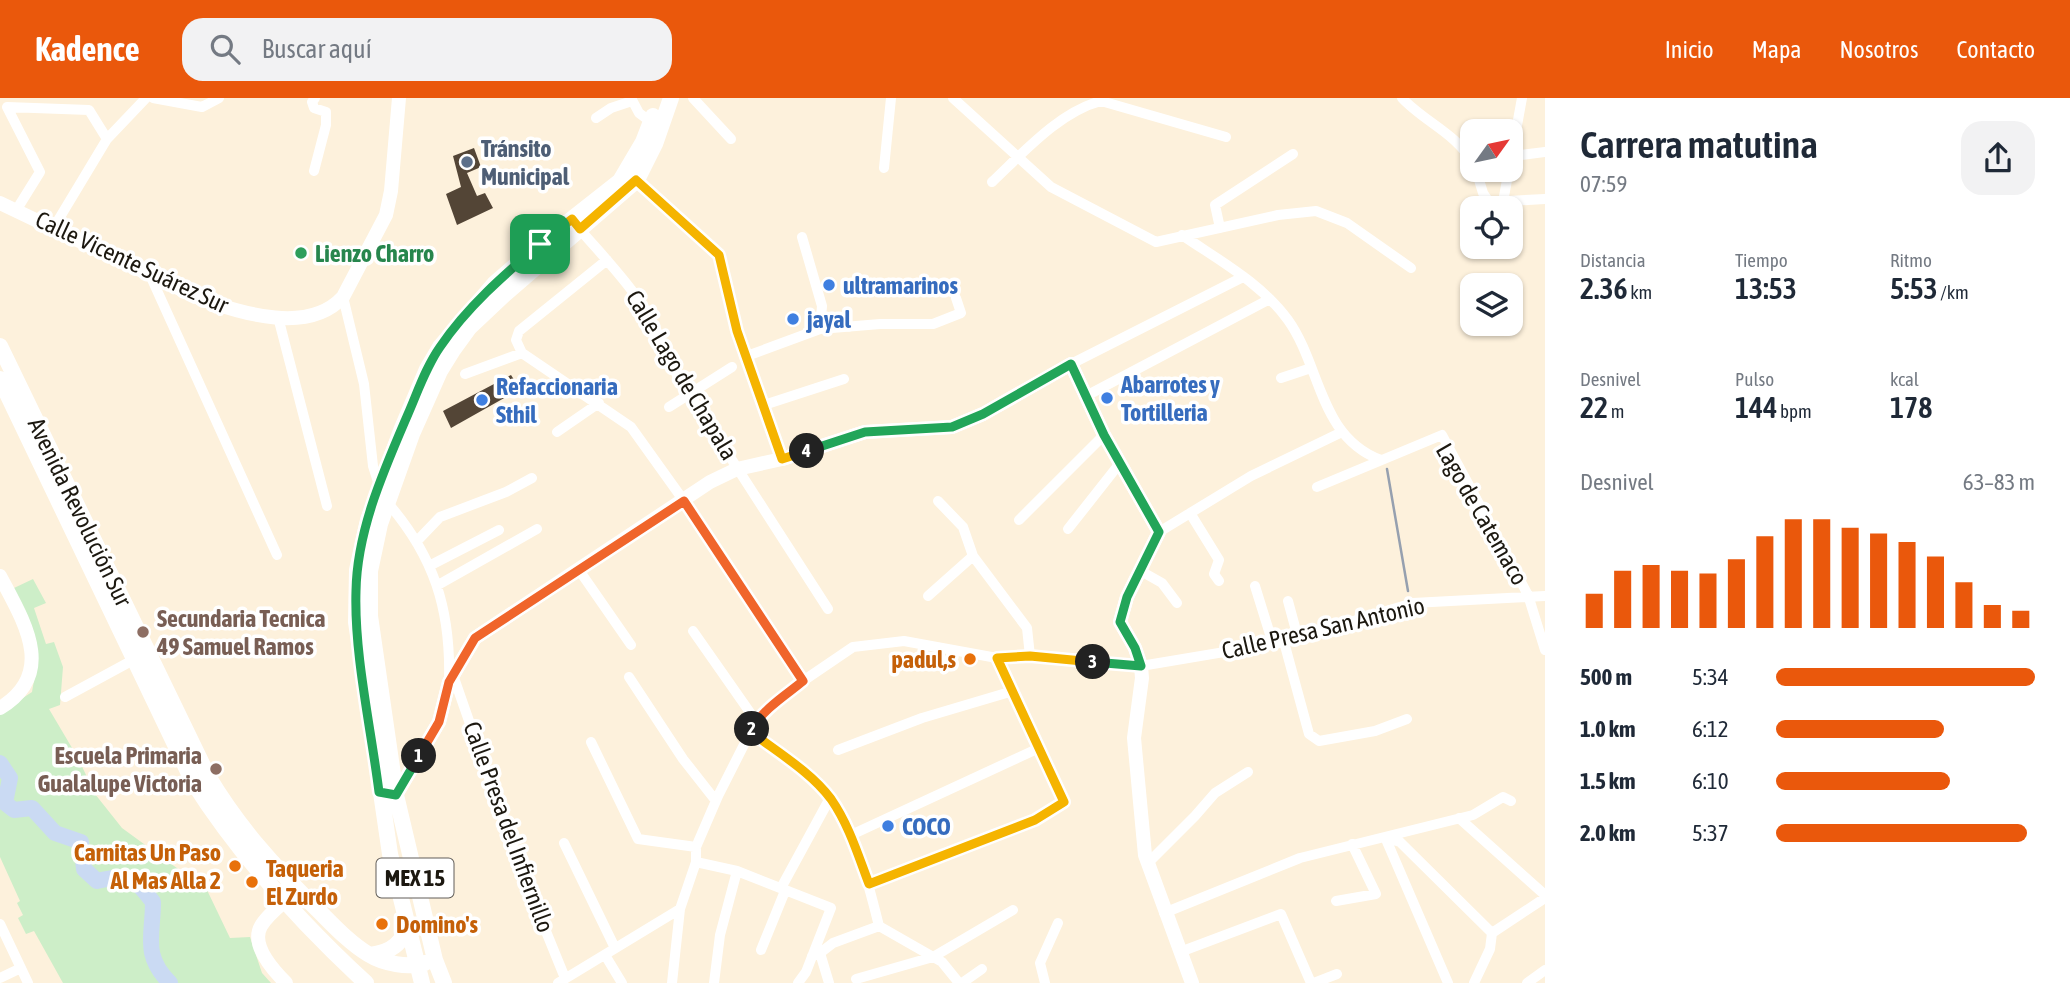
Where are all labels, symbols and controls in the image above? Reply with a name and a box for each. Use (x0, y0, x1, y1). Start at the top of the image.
search box (182, 18, 672, 81)
text: Kadence (35, 30, 140, 68)
icon: search (206, 30, 244, 68)
text: Buscar aquí (262, 34, 372, 64)
text: Inicio (1665, 36, 1714, 63)
text: Mapa (1752, 36, 1801, 63)
text: Nosotros (1839, 36, 1918, 63)
text: Contacto (1956, 36, 2035, 63)
north arrow (1460, 119, 1522, 182)
map controls (1460, 119, 1523, 336)
button: share (1961, 121, 2035, 195)
text: Carrera matutina (1580, 123, 1818, 166)
place label: Tránsito Municipal (481, 135, 570, 190)
marker: Tránsito Municipal (459, 154, 475, 170)
text: 07:59 (1580, 171, 1627, 197)
button: locate (1460, 196, 1523, 259)
street label: Calle Vicente Suárez Sur (31, 205, 234, 319)
pin (510, 214, 570, 274)
icon: arrive (521, 225, 559, 263)
place label: Lienzo Charro (315, 240, 434, 267)
marker: Lienzo Charro (293, 245, 309, 261)
text: Distancia (1580, 249, 1645, 271)
text: Tiempo (1735, 249, 1788, 271)
text: Ritmo (1890, 249, 1932, 271)
text: 2.36 (1580, 271, 1628, 305)
text: 13:53 (1735, 271, 1797, 305)
text: 5:53 (1890, 271, 1938, 305)
place label: ultramarinos (843, 272, 959, 299)
button: layers (1460, 273, 1523, 336)
marker: ultramarinos (821, 277, 837, 293)
text: km (1628, 281, 1652, 303)
text: /km (1938, 281, 1969, 303)
street label: Calle Lago de Chapala (621, 285, 743, 465)
place label: jayal (805, 306, 851, 333)
marker: jayal (785, 311, 801, 327)
text: Desnivel (1580, 368, 1641, 390)
text: Pulso (1735, 368, 1774, 390)
text: kcal (1890, 368, 1919, 390)
place label: Abarrotes y Tortilleria (1120, 371, 1220, 426)
place label: Refaccionaria Sthil (496, 373, 618, 428)
marker: Abarrotes y Tortilleria (1099, 390, 1115, 406)
text: 22 (1580, 390, 1608, 424)
text: 144 (1735, 390, 1777, 424)
text: 178 (1890, 390, 1932, 424)
marker: Refaccionaria Sthil (474, 392, 490, 408)
text: m (1608, 400, 1625, 422)
text: bpm (1777, 400, 1812, 422)
street label: Avenida Revolución Sur (23, 413, 138, 611)
pin: 4 (790, 434, 824, 468)
text: 4 (802, 439, 811, 461)
street label: Lago de Catemaco (1431, 439, 1533, 589)
text: Desnivel (1580, 469, 1654, 495)
text: 63–83 m (1963, 469, 2035, 495)
street label: Calle Presa San Antonio (1219, 592, 1427, 664)
place label: Secundaria Tecnica 49 Samuel Ramos (156, 605, 326, 660)
marker: Secundaria Tecnica 49 Samuel Ramos (135, 624, 151, 640)
pin: 3 (1076, 644, 1110, 680)
place label: padul,s (891, 646, 957, 673)
text: 3 (1088, 650, 1097, 672)
marker: padul,s (962, 651, 978, 667)
text: 500 m (1580, 664, 1632, 690)
text: 5:34 (1692, 664, 1729, 690)
pin: 2 (734, 712, 770, 746)
text: 1.0 km (1580, 716, 1636, 742)
text: 6:12 (1692, 716, 1729, 742)
text: 2 (747, 717, 756, 739)
street label: Calle Presa del Infiernillo (458, 718, 560, 936)
pin: 1 (402, 738, 436, 774)
place label: Escuela Primaria Gualalupe Victoria (38, 742, 202, 797)
text: 1 (414, 744, 423, 766)
marker: Escuela Primaria Gualalupe Victoria (208, 761, 224, 777)
text: 1.5 km (1580, 768, 1636, 794)
text: 6:10 (1692, 768, 1729, 794)
place label: COCO (902, 813, 951, 840)
marker: COCO (880, 818, 896, 834)
text: 2.0 km (1580, 820, 1636, 846)
text: 5:37 (1692, 820, 1729, 846)
place label: Carnitas Un Paso Al Mas Alla 2 (74, 839, 221, 894)
place label: Taqueria El Zurdo (266, 855, 344, 910)
marker: Carnitas Un Paso Al Mas Alla 2 (227, 858, 243, 874)
road number: MEX 15 (376, 858, 453, 898)
marker: Taqueria El Zurdo (244, 874, 260, 890)
place label: Domino's (396, 911, 478, 938)
marker: Domino's (374, 916, 390, 932)

